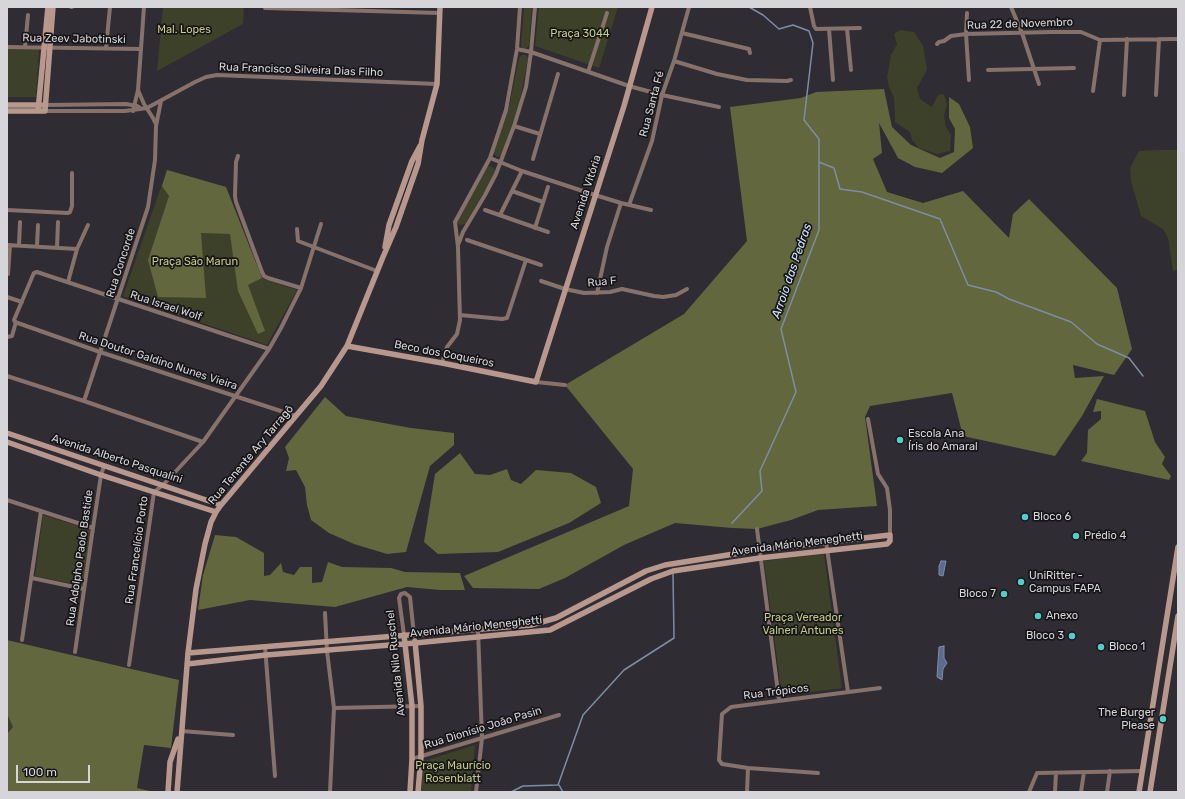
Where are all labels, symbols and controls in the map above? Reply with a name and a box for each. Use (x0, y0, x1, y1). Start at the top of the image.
street label: Rua 22 de Novembro (967, 16, 1073, 32)
park label: Mal. Lopes (157, 23, 211, 37)
park label: Praça 3044 (550, 27, 610, 41)
street label: Rua Zeev Jabotinski (22, 31, 126, 47)
street label: Rua Francisco Silveira Dias Filho (219, 61, 383, 79)
street label: Rua Santa Fé (637, 70, 667, 138)
street label: Avenida Vitória (568, 153, 604, 231)
water label: Arroio das Pedras (769, 222, 815, 320)
street label: Rua Concorde (104, 227, 138, 299)
park label: Praça São Marun (152, 255, 238, 269)
street label: Rua F (587, 274, 617, 290)
street label: Rua Israel Wolf (128, 288, 204, 324)
street label: Rua Doutor Galdino Nunes Vieira (77, 329, 239, 393)
street label: Beco dos Coqueiros (393, 338, 495, 370)
street label: Rua Tenente Ary Tarragô (206, 403, 296, 507)
place label: Escola Ana Íris do Amaral (908, 427, 978, 453)
street label: Avenida Alberto Pasqualini (50, 432, 184, 486)
marker: Escola Ana Íris do Amaral (895, 435, 905, 445)
street label: Rua Adolpho Paolo Bastide (64, 489, 96, 627)
street label: Rua Francelício Porto (123, 495, 151, 605)
place label: Bloco 6 (1033, 510, 1071, 524)
marker: Bloco 6 (1020, 512, 1030, 522)
street label: Avenida Mário Meneghetti (730, 529, 864, 559)
place label: Prédio 4 (1084, 529, 1126, 543)
marker: Prédio 4 (1071, 531, 1081, 541)
place label: UniRitter - Campus FAPA (1029, 569, 1101, 595)
marker: UniRitter - Campus FAPA (1016, 577, 1026, 587)
place label: Bloco 7 (959, 587, 996, 601)
marker: Bloco 7 (999, 589, 1009, 599)
street label: Avenida Nilo Ruschel (384, 609, 408, 717)
place label: Anexo (1046, 609, 1078, 623)
park label: Praça Vereador Valneri Antunes (762, 611, 844, 637)
marker: Anexo (1033, 611, 1043, 621)
street label: Avenida Mário Meneghetti (409, 613, 543, 641)
place label: Bloco 3 (1026, 629, 1064, 643)
marker: Bloco 3 (1067, 631, 1077, 641)
place label: Bloco 1 (1109, 640, 1145, 654)
marker: Bloco 1 (1096, 642, 1106, 652)
street label: Rua Trópicos (743, 681, 809, 703)
street label: Rua Dionísio João Pasin (423, 704, 543, 752)
place label: The Burger Please (1098, 706, 1155, 732)
marker: The Burger Please (1158, 714, 1168, 724)
scale bar (18, 757, 92, 783)
park label: Praça Maurício Rosenblatt (415, 759, 491, 785)
text: 100 m (23, 765, 57, 779)

